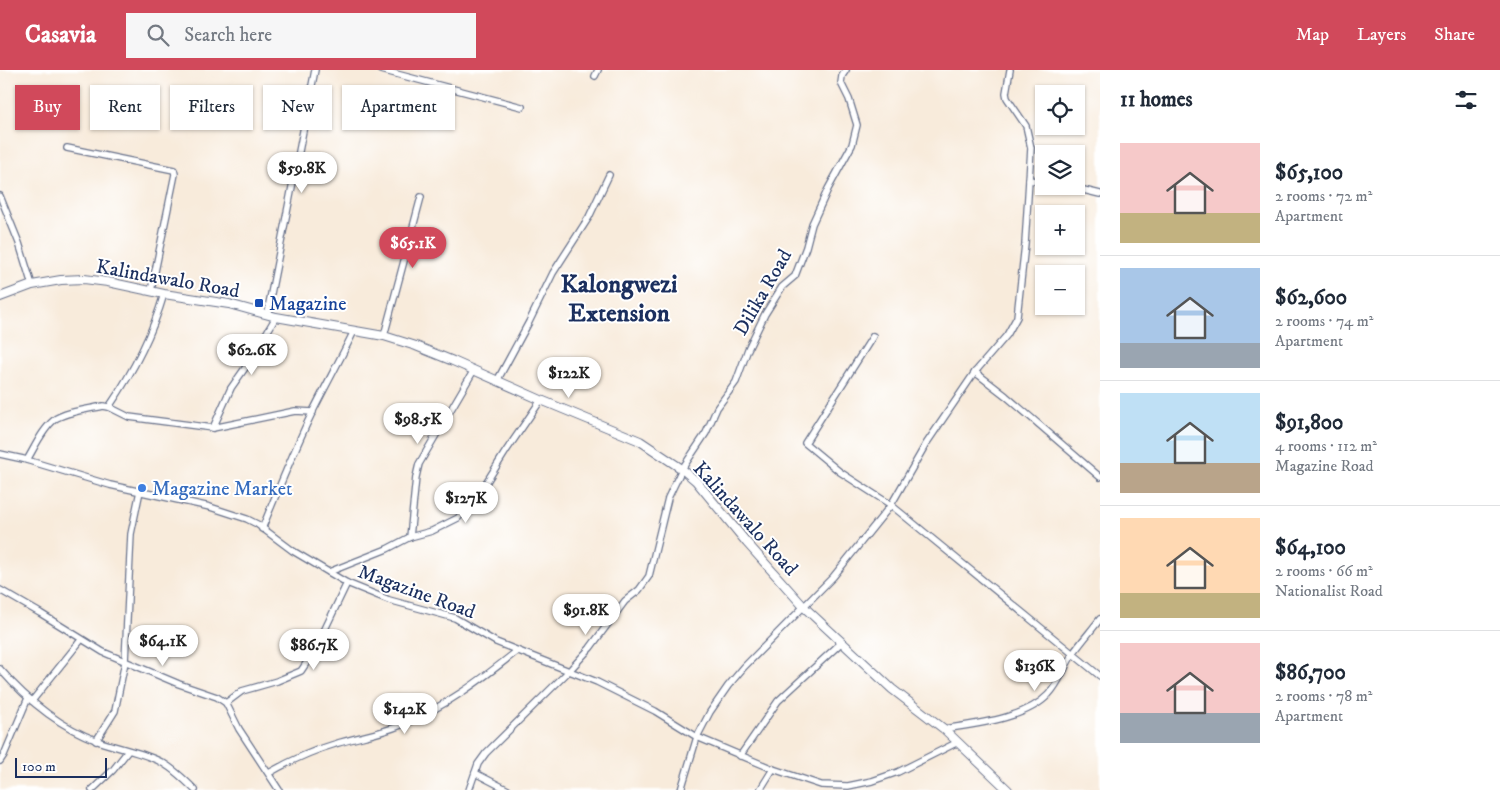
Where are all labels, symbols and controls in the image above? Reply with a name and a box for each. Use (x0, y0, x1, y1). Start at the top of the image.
search box (126, 13, 476, 58)
text: Casavia (25, 20, 96, 50)
icon: search (144, 21, 172, 49)
text: Search here (184, 24, 272, 47)
text: Map (1296, 24, 1329, 46)
text: Layers (1357, 24, 1406, 46)
text: Share (1434, 24, 1475, 46)
chip: Buy (15, 85, 80, 130)
chip: Rent (90, 85, 160, 130)
chip: Filters (170, 85, 253, 130)
chip: New (263, 85, 332, 130)
chip: Apartment (342, 85, 455, 130)
map controls (1035, 85, 1085, 315)
button: locate (1035, 85, 1085, 135)
icon: filters (1452, 86, 1480, 114)
text: 11 homes (1120, 87, 1193, 113)
button: layers (1035, 145, 1085, 195)
pin: $59.8K (261, 152, 343, 194)
text: $59.8K (278, 158, 326, 178)
text: $65,100 (1275, 160, 1343, 186)
icon: home (1160, 163, 1220, 223)
text: 2 rooms · 72 m² (1275, 186, 1372, 206)
button: + (1035, 205, 1085, 255)
text: Apartment (1275, 206, 1343, 226)
pin: $65.1K (372, 226, 454, 269)
text: $65.1K (390, 233, 436, 253)
street label: Dilika Road (729, 245, 798, 340)
street label: Kalindawalo Road (94, 255, 241, 304)
button: − (1035, 265, 1085, 315)
district label: Kalongwezi Extension (560, 269, 678, 329)
text: $62,600 (1275, 285, 1347, 311)
icon: home (1160, 288, 1220, 348)
place label: Magazine (269, 292, 347, 317)
marker: Magazine (253, 297, 265, 309)
text: 2 rooms · 74 m² (1275, 311, 1373, 331)
text: Apartment (1275, 331, 1343, 351)
pin: $62.6K (211, 334, 293, 376)
text: $62.6K (228, 340, 276, 360)
pin: $122K (534, 356, 604, 399)
text: $122K (548, 363, 590, 383)
pin: $98.5K (377, 402, 459, 445)
text: $98.5K (394, 409, 442, 429)
text: $91,800 (1275, 410, 1343, 436)
icon: home (1160, 413, 1220, 473)
text: 4 rooms · 112 m² (1275, 436, 1377, 456)
text: Magazine Road (1275, 456, 1374, 476)
street label: Kalindawalo Road (687, 457, 803, 581)
place label: Magazine Market (152, 477, 292, 502)
marker: Magazine Market (136, 482, 148, 494)
pin: $127K (431, 482, 501, 524)
text: $127K (445, 488, 487, 508)
text: $64,100 (1275, 535, 1346, 561)
icon: home (1160, 538, 1220, 598)
street label: Magazine Road (354, 560, 479, 625)
text: 2 rooms · 66 m² (1275, 561, 1373, 581)
text: Nationalist Road (1275, 581, 1383, 601)
pin: $91.8K (545, 594, 627, 636)
text: $91.8K (563, 600, 609, 620)
pin: $64.1K (122, 624, 204, 667)
pin: $86.7K (273, 628, 355, 671)
text: $64.1K (139, 631, 187, 651)
text: $86.7K (290, 635, 338, 655)
pin: $136K (1000, 650, 1070, 692)
text: $136K (1015, 656, 1055, 676)
text: $86,700 (1275, 660, 1346, 686)
icon: home (1160, 663, 1220, 723)
text: 2 rooms · 78 m² (1275, 686, 1372, 706)
pin: $142K (370, 692, 440, 735)
text: $142K (384, 699, 426, 719)
text: Apartment (1275, 706, 1343, 726)
scale bar (15, 755, 108, 778)
text: 100 m (22, 758, 56, 776)

